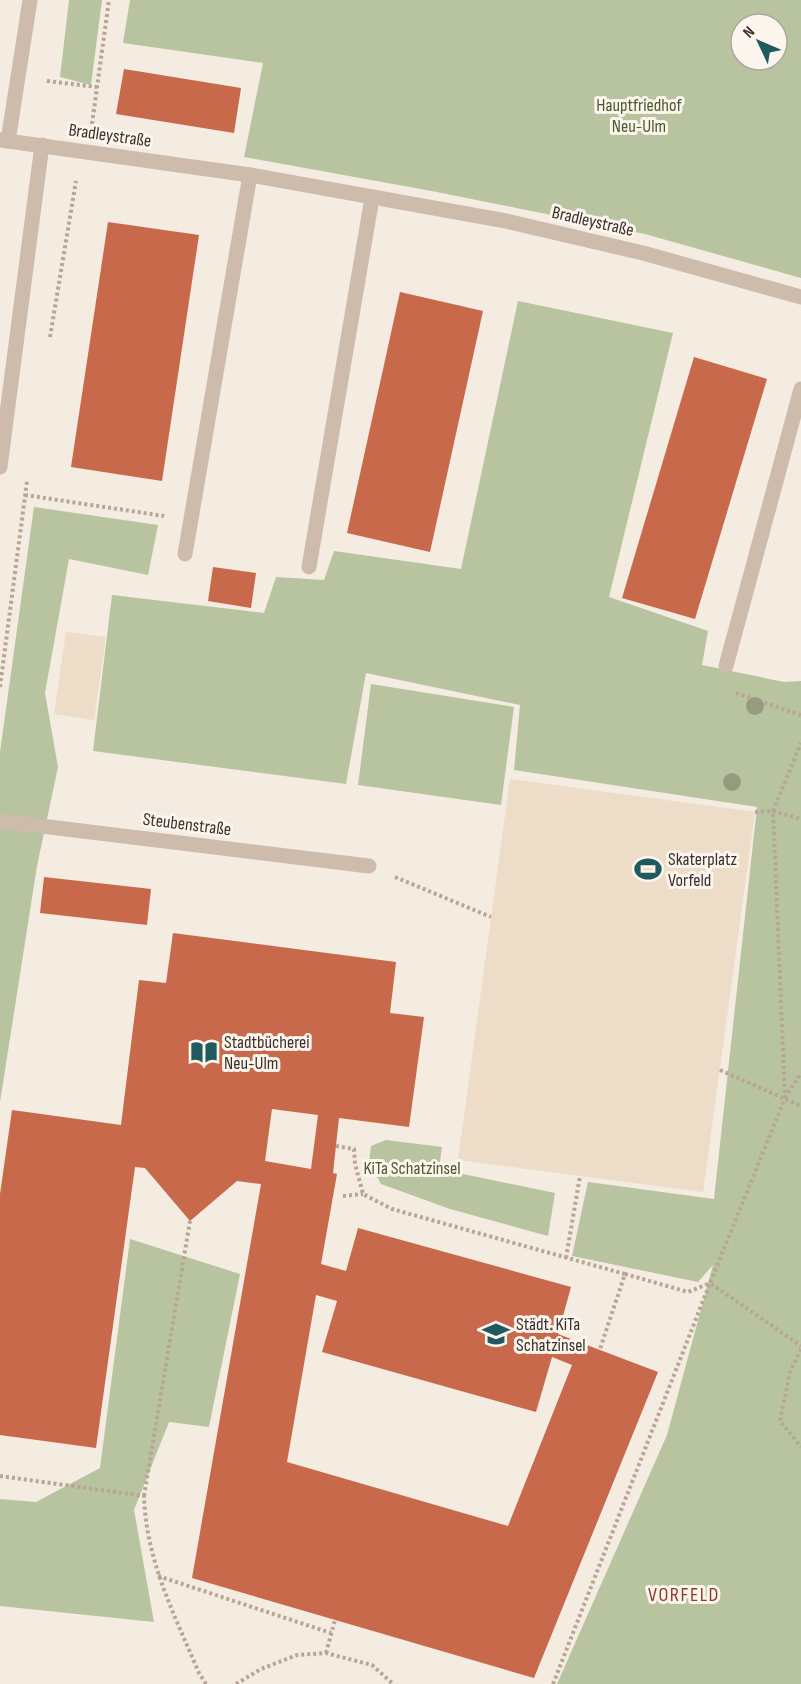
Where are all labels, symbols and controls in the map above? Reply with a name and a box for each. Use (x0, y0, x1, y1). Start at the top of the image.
north arrow (729, 12, 789, 72)
text: N (739, 23, 759, 42)
park label: Hauptfriedhof Neu-Ulm (596, 95, 682, 137)
street label: Bradleystraße (67, 119, 153, 152)
street label: Bradleystraße (550, 202, 636, 241)
street label: Steubenstraße (142, 809, 232, 840)
place label: Skaterplatz Vorfeld (668, 849, 738, 891)
sports icon: Skaterplatz Vorfeld (633, 854, 663, 884)
place label: Stadtbücherei Neu-Ulm (224, 1032, 310, 1074)
library icon: Stadtbücherei Neu-Ulm (189, 1037, 219, 1067)
park label: KiTa Schatzinsel (363, 1158, 461, 1179)
place label: Städt. KiTa Schatzinsel (516, 1314, 586, 1356)
school or university icon: Städt. KiTa Schatzinsel (481, 1319, 511, 1349)
district label: VORFELD (648, 1583, 720, 1607)

